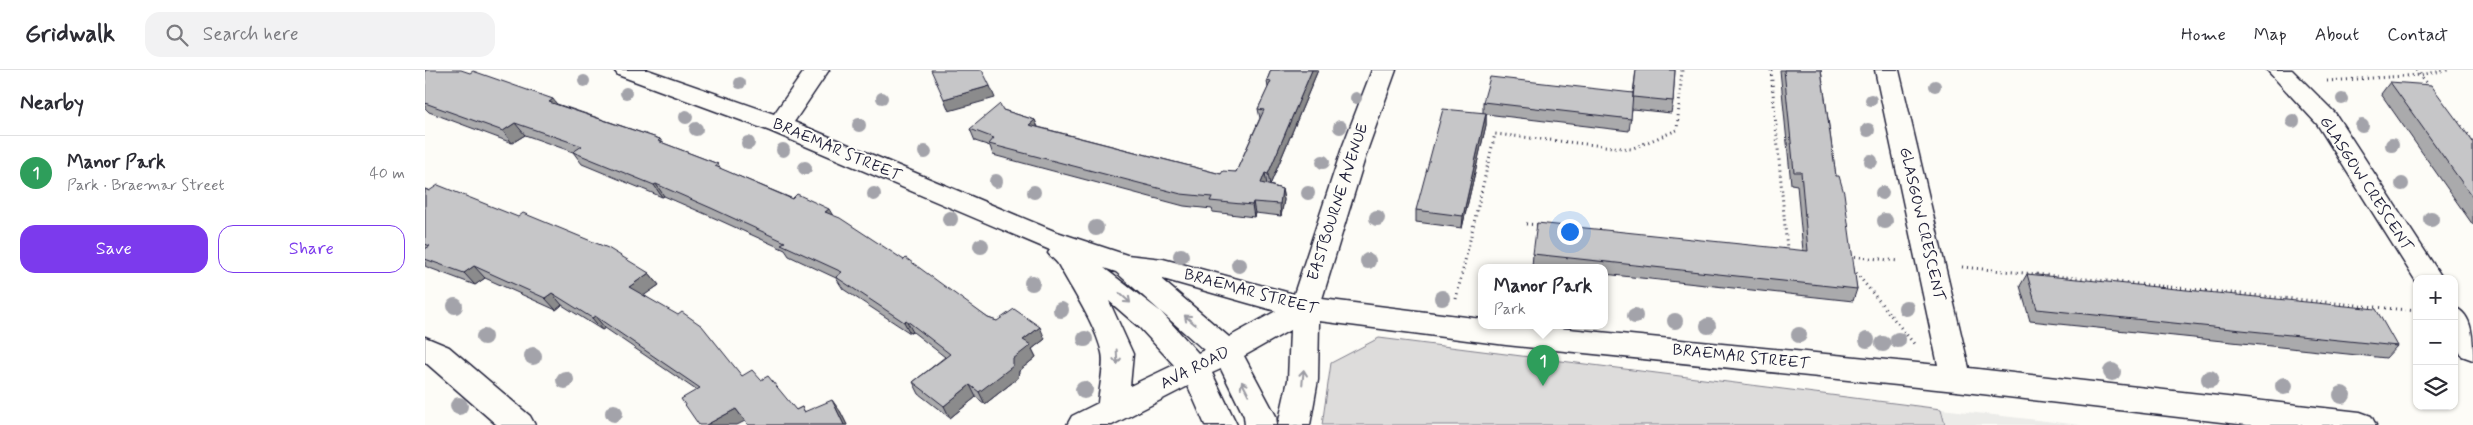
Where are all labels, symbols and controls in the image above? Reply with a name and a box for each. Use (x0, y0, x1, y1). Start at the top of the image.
search box (145, 12, 495, 57)
text: Gridwalk (25, 19, 115, 50)
icon: search (163, 21, 191, 49)
text: Search here (203, 22, 298, 47)
text: Home (2181, 23, 2226, 47)
text: Map (2254, 23, 2287, 47)
text: About (2315, 23, 2359, 47)
text: Contact (2387, 23, 2448, 47)
text: Nearby (20, 89, 84, 117)
street label: GLASGOW CRESCENT (2314, 112, 2418, 257)
street label: BRAEMAR STREET (770, 113, 906, 187)
street label: EASTBOURNE AVENUE (1303, 121, 1373, 283)
street label: GLASGOW CRESCENT (1894, 145, 1950, 304)
text: Manor Park (67, 150, 165, 175)
text: 1 (32, 163, 40, 184)
text: 40 m (369, 163, 405, 184)
text: Park · Braemar Street (67, 175, 224, 196)
your location (1557, 219, 1583, 245)
button: Save (20, 225, 208, 273)
button: Share (218, 225, 405, 273)
street label: BRAEMAR STREET (1182, 264, 1321, 320)
popup (1478, 264, 1608, 329)
text: Manor Park (1494, 274, 1592, 299)
map controls (2413, 275, 2458, 410)
button: + (2413, 275, 2458, 320)
one-way arrow (1118, 292, 1131, 304)
text: Park (1494, 299, 1526, 320)
one-way arrow (1183, 315, 1196, 326)
button: − (2413, 320, 2458, 365)
street label: BRAEMAR STREET (1671, 339, 1812, 375)
street label: AVA ROAD (1157, 342, 1233, 394)
pin: 1 (1527, 345, 1559, 386)
one-way arrow (1112, 349, 1121, 365)
button: layers (2413, 365, 2458, 410)
one-way arrow (1298, 370, 1308, 386)
one-way arrow (1240, 381, 1249, 396)

